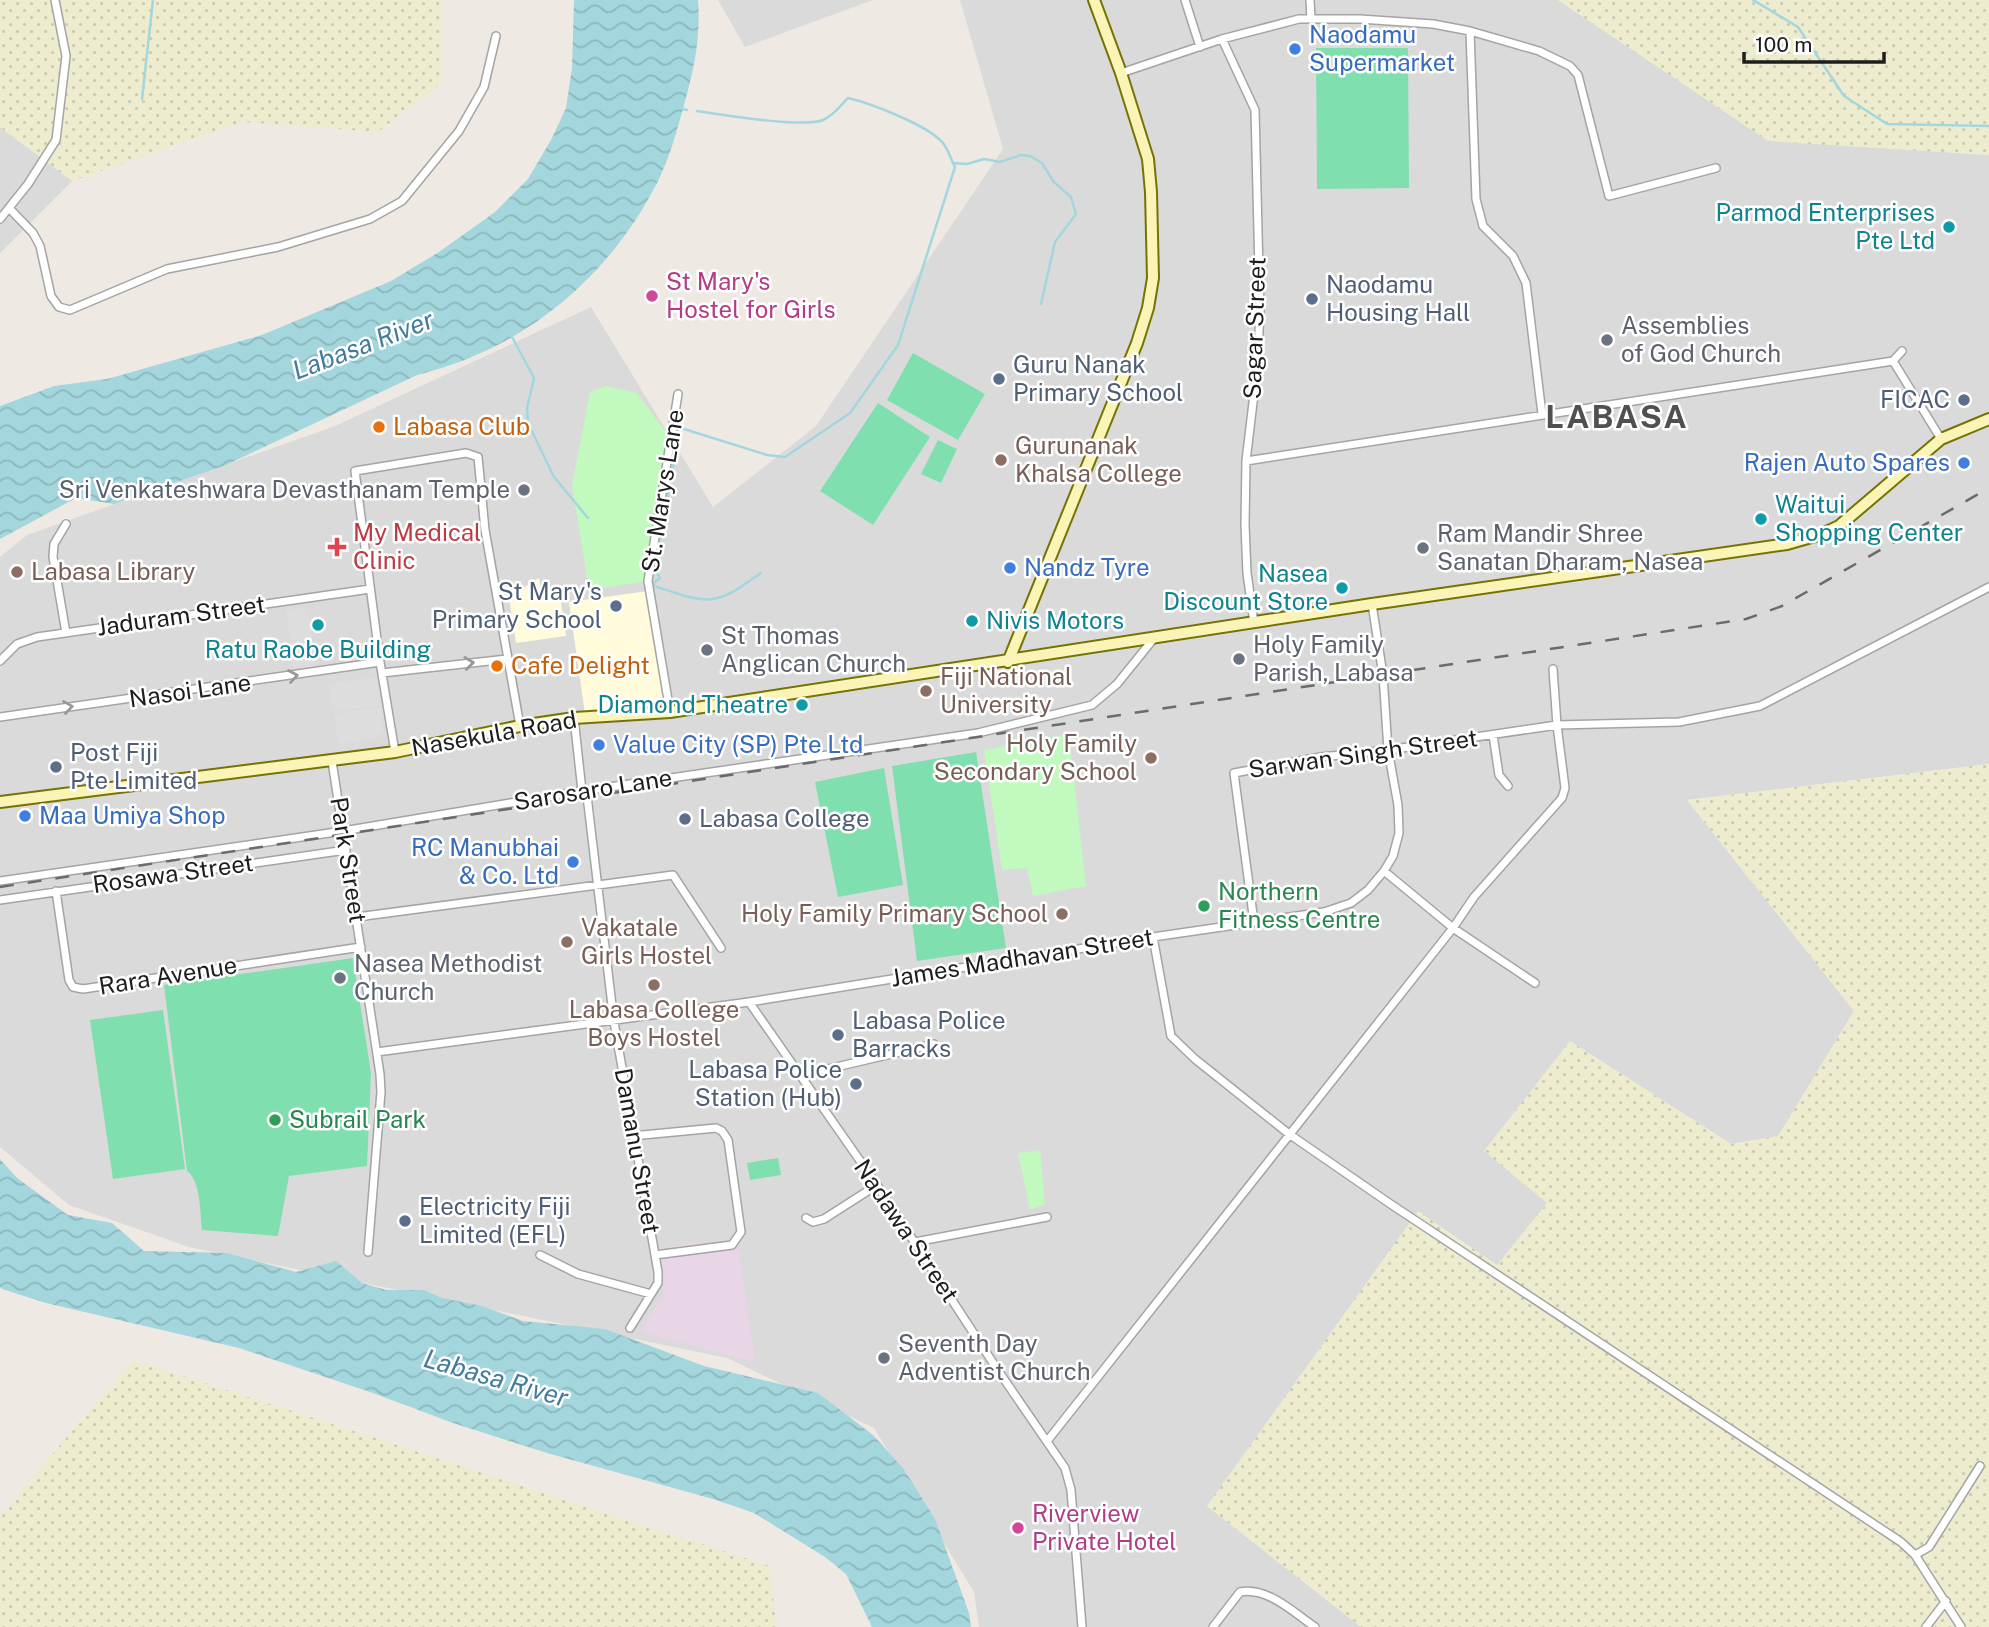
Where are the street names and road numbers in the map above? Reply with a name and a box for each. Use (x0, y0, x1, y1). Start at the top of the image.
street label: Sagar Street (1238, 256, 1270, 400)
street label: St. Marys Lane (635, 407, 689, 574)
street label: Jaduram Street (95, 589, 267, 641)
street label: Nasoi Lane (127, 668, 253, 712)
street label: Nasekula Road (409, 705, 579, 761)
street label: Sarwan Singh Street (1246, 723, 1479, 783)
street label: Sarosaro Lane (512, 763, 674, 815)
street label: Park Street (325, 795, 373, 925)
street label: Rosawa Street (91, 848, 255, 898)
street label: James Madhavan Street (889, 922, 1155, 992)
street label: Rara Avenue (97, 950, 239, 1000)
street label: Damanu Street (610, 1066, 666, 1236)
street label: Nadawa Street (849, 1154, 965, 1307)

